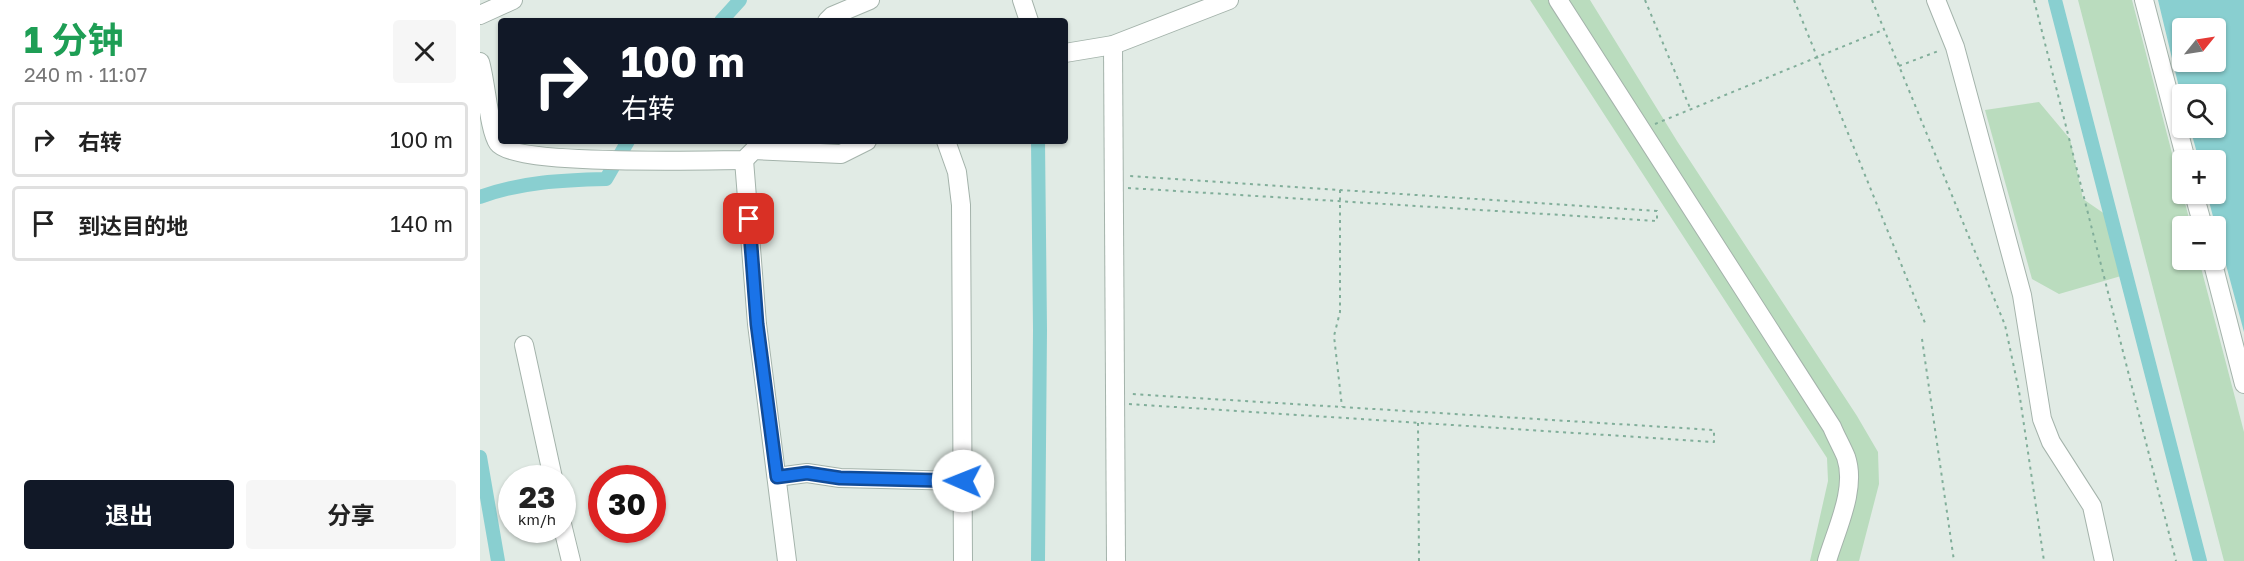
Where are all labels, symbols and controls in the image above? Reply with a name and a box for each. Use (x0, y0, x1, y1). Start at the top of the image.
text: 1 分钟 (24, 18, 124, 61)
north arrow (2172, 18, 2226, 72)
map controls (2172, 18, 2226, 270)
button: close (393, 20, 456, 83)
text: 100 m (621, 36, 744, 86)
icon: right (522, 42, 600, 120)
text: 240 m · 11:07 (24, 62, 147, 86)
button: search (2172, 84, 2226, 138)
text: 右转 (621, 92, 675, 124)
icon: right (27, 123, 60, 156)
text: 100 m (390, 126, 453, 153)
text: 右转 (78, 128, 122, 155)
button: + (2172, 150, 2226, 204)
pin (723, 193, 774, 244)
icon: arrive (732, 202, 765, 235)
icon: arrive (27, 207, 60, 240)
text: 140 m (390, 210, 453, 237)
text: 到达目的地 (78, 212, 188, 239)
button: − (2172, 216, 2226, 270)
position arrow (931, 449, 995, 513)
speed limit sign: 30 (588, 465, 666, 543)
text: 23 (519, 479, 555, 515)
button: 退出 (24, 480, 234, 549)
button: 分享 (246, 480, 456, 549)
text: km/h (518, 510, 556, 528)

